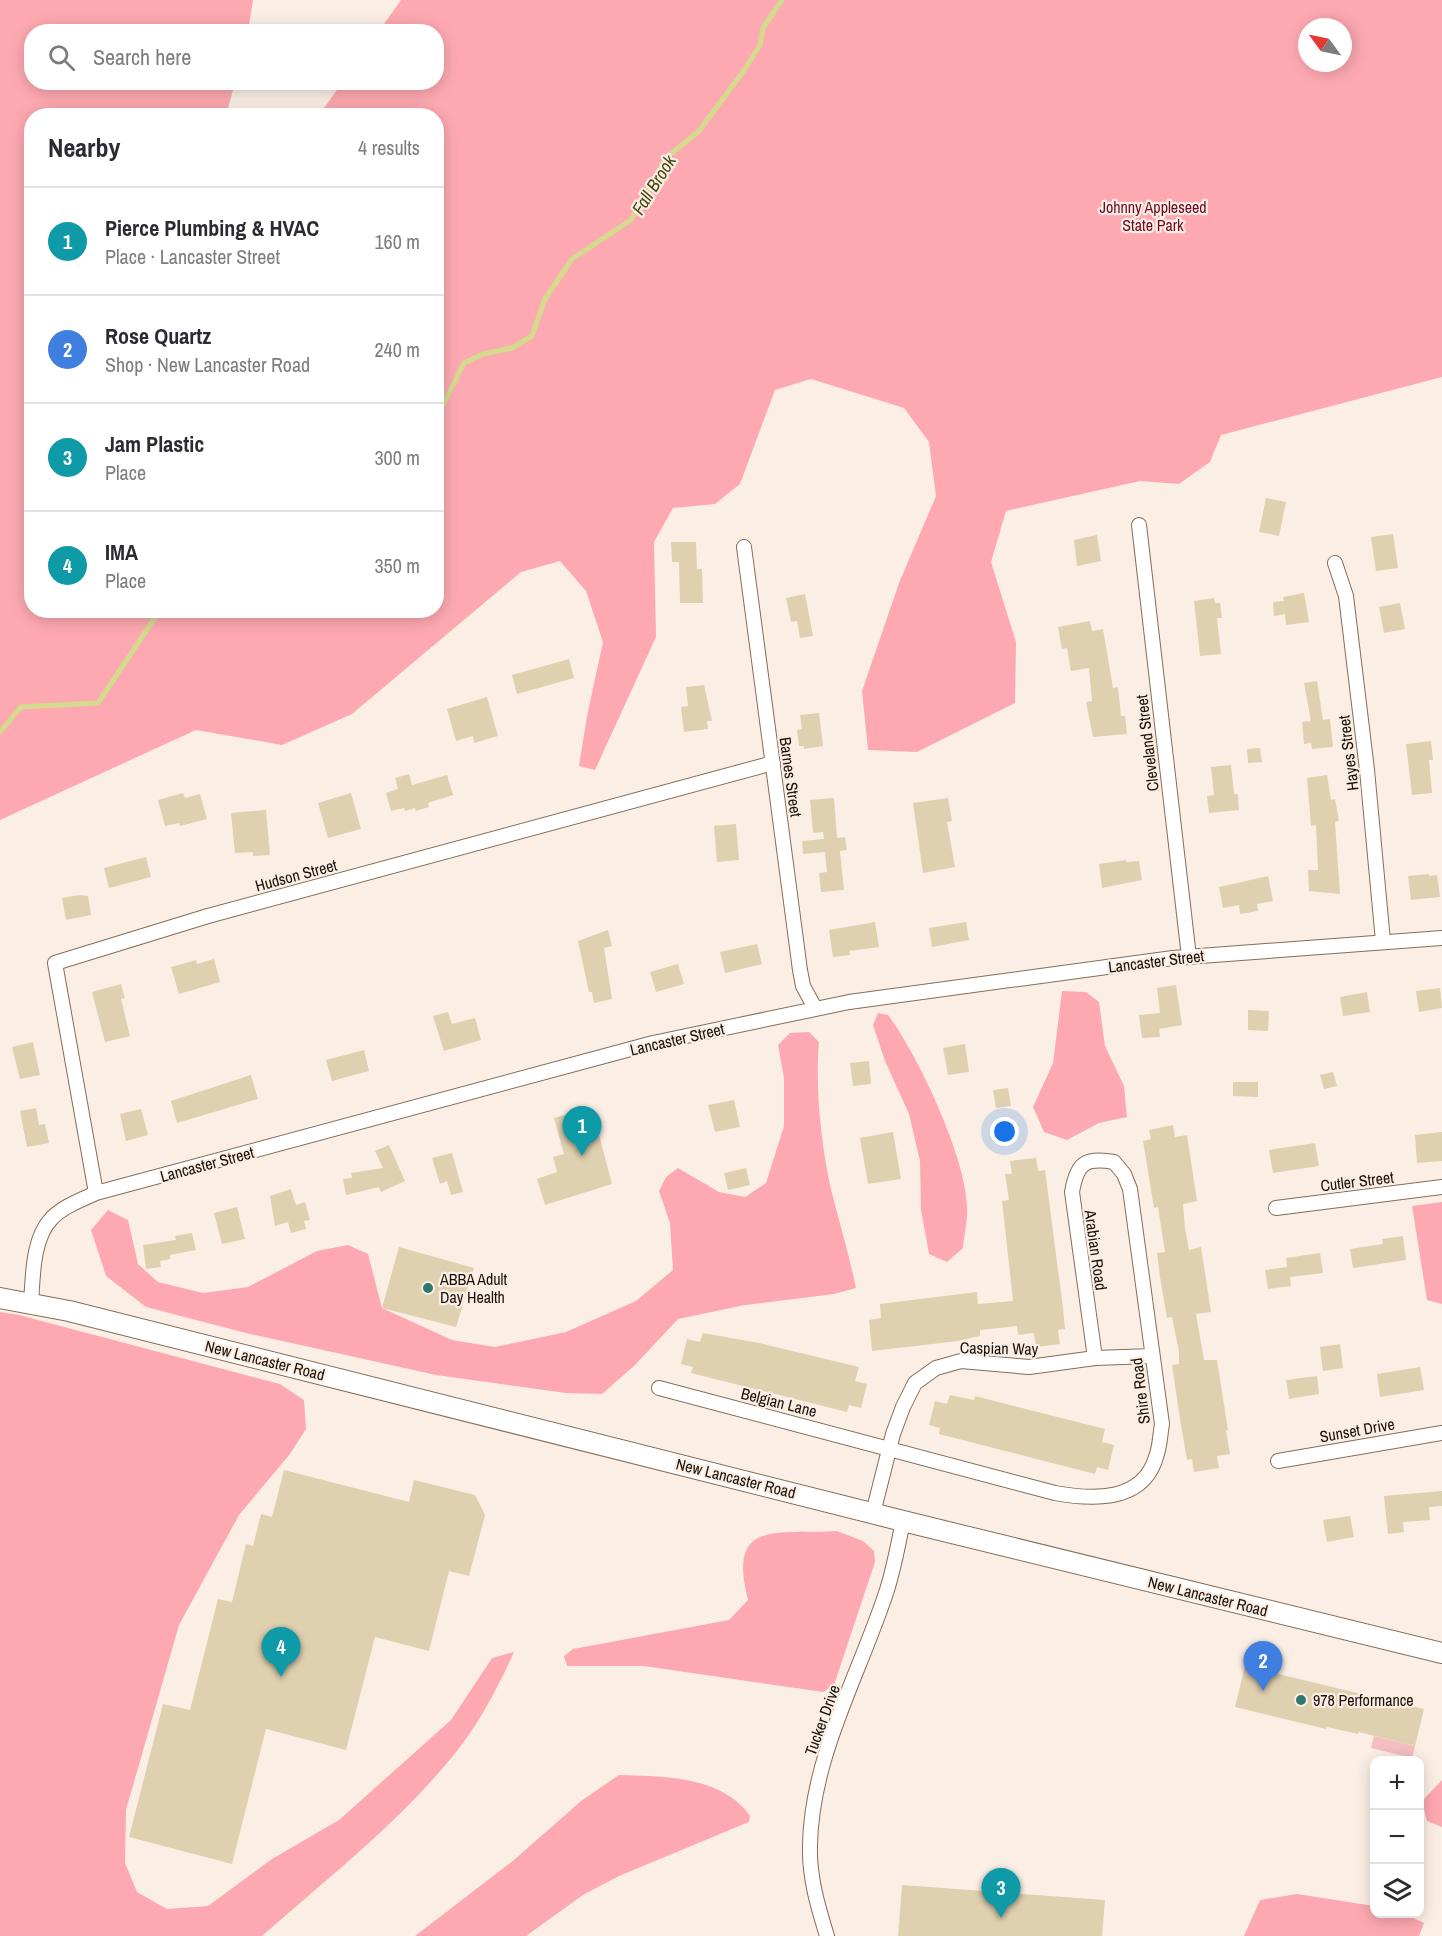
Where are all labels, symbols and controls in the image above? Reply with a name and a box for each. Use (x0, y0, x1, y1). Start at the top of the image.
north arrow (1298, 18, 1352, 72)
search box (24, 24, 444, 90)
icon: search (45, 41, 78, 74)
text: Search here (93, 42, 191, 72)
text: Nearby (48, 130, 120, 165)
text: 4 results (358, 134, 420, 161)
water label: Fall Brook (626, 150, 682, 219)
park label: Johnny Appleseed State Park (1099, 196, 1207, 236)
text: Pierce Plumbing & HVAC (105, 213, 319, 243)
text: 1 (63, 228, 72, 255)
text: 160 m (374, 228, 420, 255)
text: Place · Lancaster Street (105, 243, 280, 270)
text: Rose Quartz (105, 321, 211, 351)
text: 2 (63, 336, 72, 363)
text: 240 m (374, 336, 420, 363)
text: Shop · New Lancaster Road (105, 351, 310, 378)
text: Jam Plastic (105, 429, 204, 459)
text: 3 (63, 444, 72, 471)
text: 300 m (374, 444, 420, 471)
text: Place (105, 459, 146, 486)
text: IMA (105, 537, 138, 567)
text: 4 (63, 552, 72, 579)
text: 350 m (374, 552, 420, 579)
text: Place (105, 567, 146, 594)
street label: Cleveland Street (1130, 693, 1164, 792)
street label: Hayes Street (1332, 714, 1364, 792)
street label: Barnes Street (775, 736, 808, 819)
street label: Hudson Street (253, 853, 340, 896)
street label: Lancaster Street (1107, 944, 1205, 978)
street label: Lancaster Street (628, 1017, 727, 1061)
pin: 1 (562, 1106, 602, 1156)
your location (990, 1117, 1019, 1146)
street label: Lancaster Street (158, 1141, 257, 1187)
street label: Cutler Street (1319, 1166, 1395, 1196)
street label: Arabian Road (1079, 1207, 1113, 1292)
place label: ABBA Adult Day Health (439, 1268, 507, 1308)
marker: ABBA Adult Day Health (421, 1281, 435, 1295)
street label: New Lancaster Road (203, 1335, 327, 1385)
street label: Caspian Way (960, 1336, 1039, 1360)
street label: Shire Road (1125, 1357, 1155, 1425)
street label: Belgian Lane (739, 1382, 819, 1422)
street label: Sunset Drive (1318, 1413, 1396, 1447)
street label: New Lancaster Road (674, 1453, 798, 1503)
street label: New Lancaster Road (1146, 1571, 1270, 1621)
pin: 4 (262, 1628, 300, 1677)
pin: 2 (1244, 1642, 1282, 1691)
street label: Tucker Drive (799, 1681, 845, 1759)
place label: 978 Performance (1313, 1689, 1414, 1711)
marker: 978 Performance (1294, 1693, 1308, 1707)
map controls (1370, 1756, 1424, 1918)
button: + (1370, 1756, 1424, 1810)
button: − (1370, 1810, 1424, 1864)
button: layers (1370, 1864, 1424, 1918)
pin: 3 (982, 1868, 1020, 1918)

